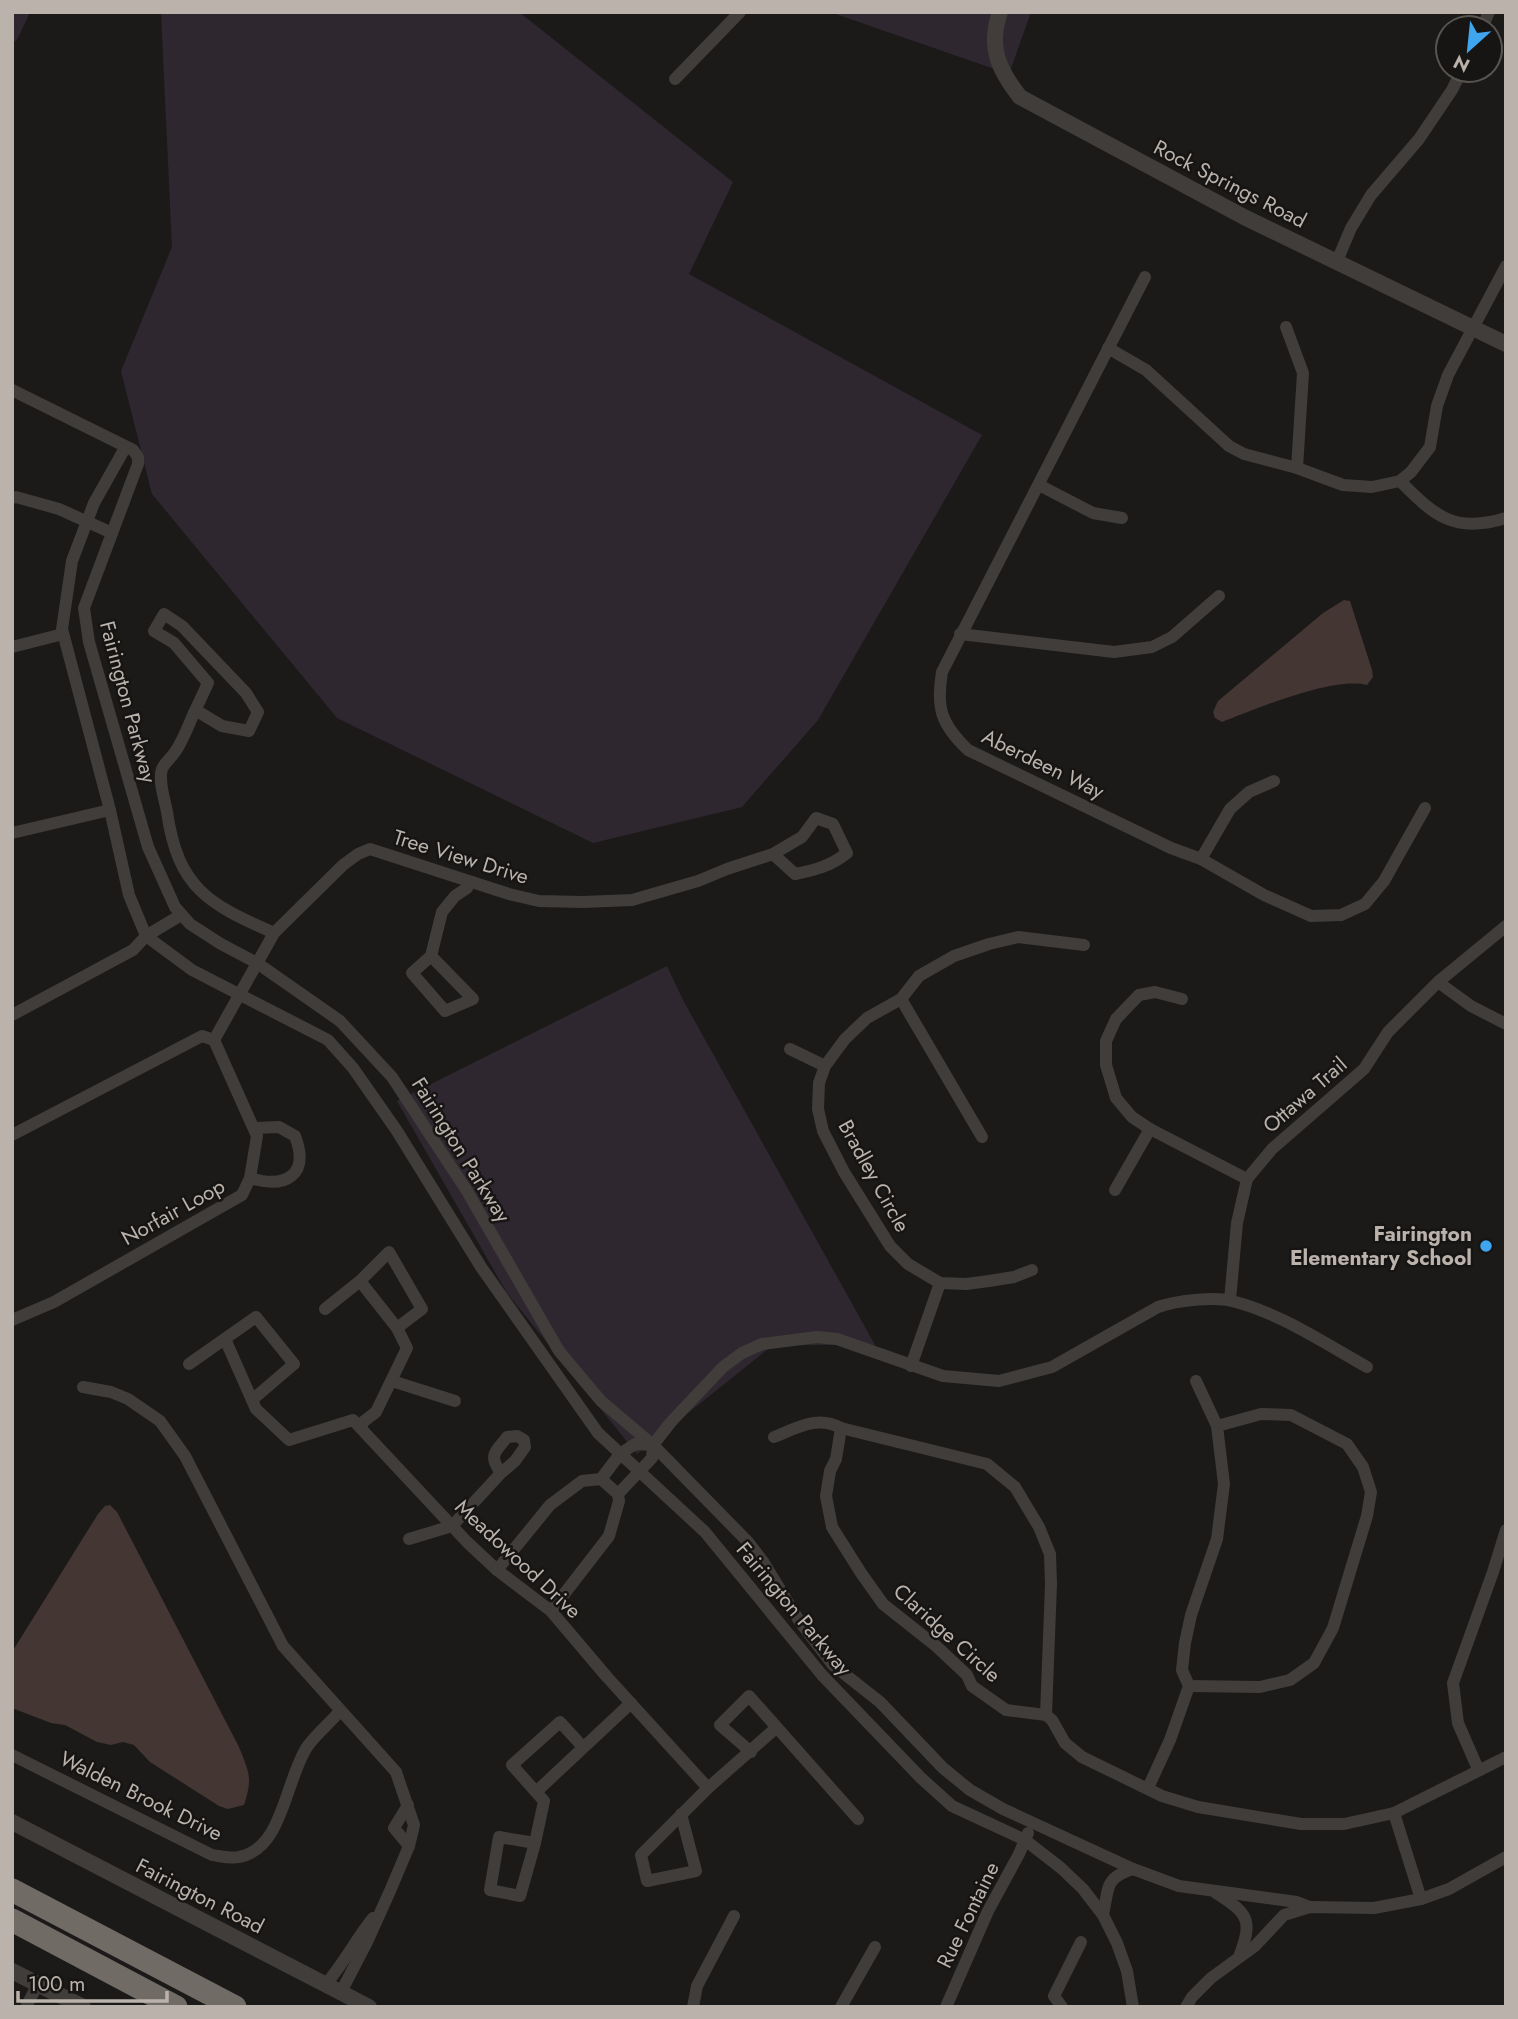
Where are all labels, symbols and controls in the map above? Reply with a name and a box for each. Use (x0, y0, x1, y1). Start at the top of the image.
north arrow (1434, 14, 1504, 84)
text: N (1449, 48, 1474, 79)
street label: Rock Springs Road (1148, 132, 1312, 236)
street label: Fairington Parkway (92, 618, 164, 787)
street label: Aberdeen Way (977, 721, 1110, 807)
street label: Tree View Drive (390, 822, 532, 892)
street label: Ottawa Trail (1256, 1050, 1354, 1140)
street label: Fairington Parkway (404, 1072, 518, 1229)
street label: Bradley Circle (831, 1114, 917, 1238)
street label: Norfair Loop (116, 1171, 230, 1253)
place label: Fairington Elementary School (1290, 1219, 1472, 1273)
marker: Fairington Elementary School (1478, 1238, 1494, 1254)
street label: Meadowood Drive (448, 1492, 588, 1626)
street label: Fairington Parkway (729, 1536, 859, 1683)
street label: Claridge Circle (887, 1577, 1008, 1690)
street label: Walden Brook Drive (55, 1744, 228, 1848)
street label: Fairington Road (131, 1851, 269, 1941)
street label: Rue Fontaine (929, 1857, 1007, 1973)
scale bar (18, 1960, 166, 2004)
text: 100 m (28, 1969, 85, 1999)

